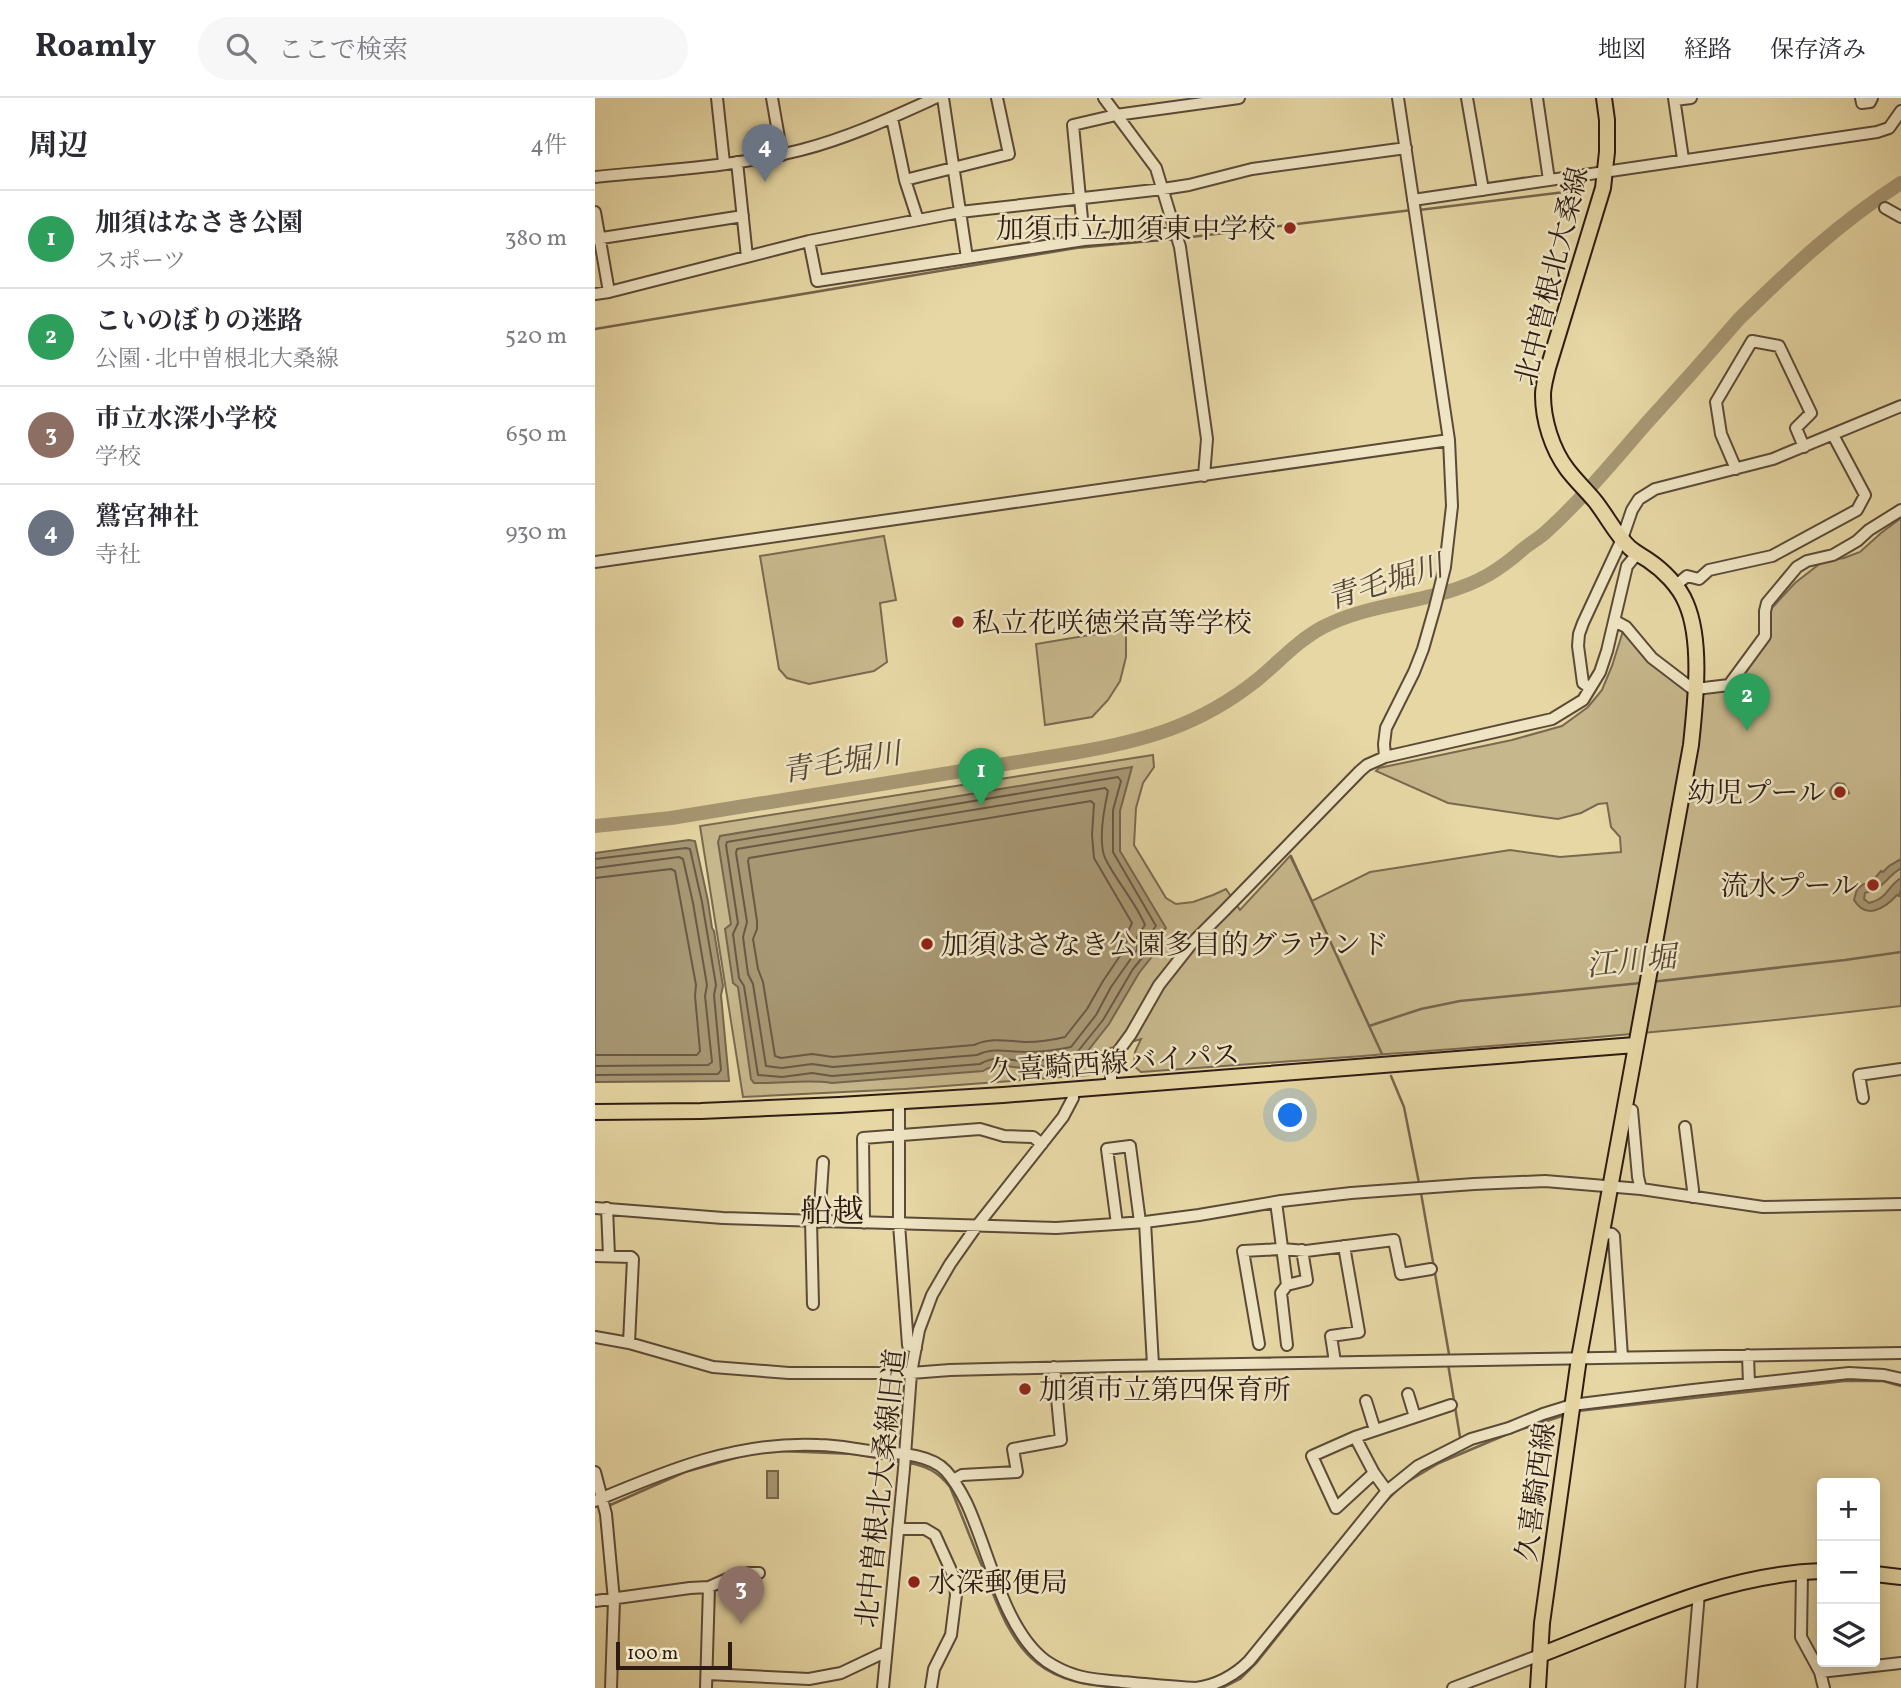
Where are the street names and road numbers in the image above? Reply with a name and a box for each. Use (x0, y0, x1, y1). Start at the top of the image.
street label: 北中曽根北大桑線 (1507, 163, 1599, 390)
street label: 久喜騎西線バイパス (987, 1036, 1241, 1093)
street label: 北中曽根北大桑線旧道 (848, 1347, 917, 1630)
street label: 久喜騎西線 (1508, 1420, 1567, 1564)

